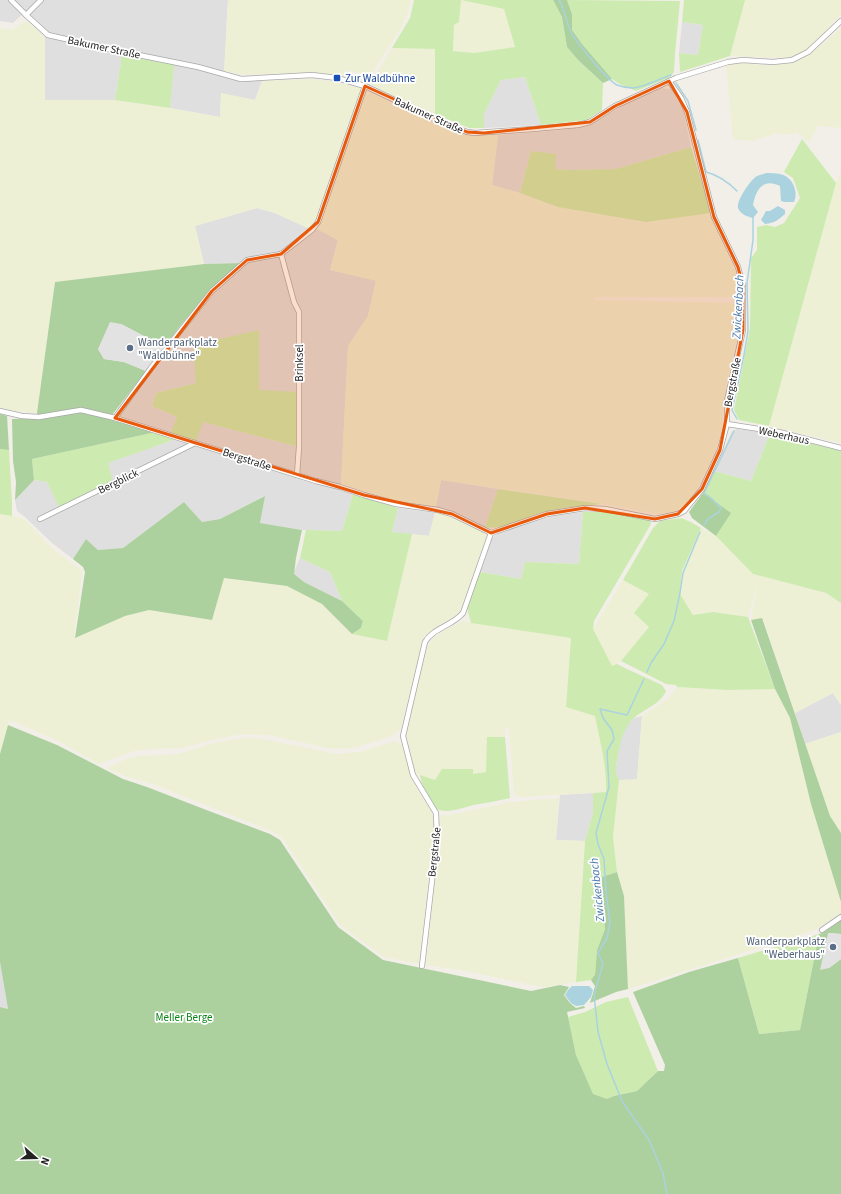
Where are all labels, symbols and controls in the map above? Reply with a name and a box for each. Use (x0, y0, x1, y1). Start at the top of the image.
street label: Bakumer Straße (66, 32, 142, 63)
place label: Zur Waldbühne (345, 71, 416, 86)
marker: Zur Waldbühne (332, 73, 342, 83)
street label: Bakumer Straße (392, 94, 466, 138)
water label: Zwickenbach (728, 274, 749, 341)
place label: Wanderparkplatz "Waldbühne" (138, 335, 217, 363)
marker: Wanderparkplatz "Waldbühne" (125, 343, 135, 353)
street label: Brinksel (292, 344, 307, 382)
street label: Bergstraße (720, 356, 745, 408)
street label: Weberhaus (757, 423, 811, 448)
street label: Bergstraße (221, 445, 274, 475)
street label: Bergblick (96, 465, 141, 498)
street label: Bergstraße (424, 826, 445, 878)
water label: Zwickenbach (586, 857, 609, 924)
place label: Wanderparkplatz "Weberhaus" (746, 934, 825, 962)
marker: Wanderparkplatz "Weberhaus" (828, 942, 838, 952)
park label: Meller Berge (155, 1010, 213, 1025)
north arrow (16, 1138, 56, 1178)
text: N (37, 1155, 53, 1167)

